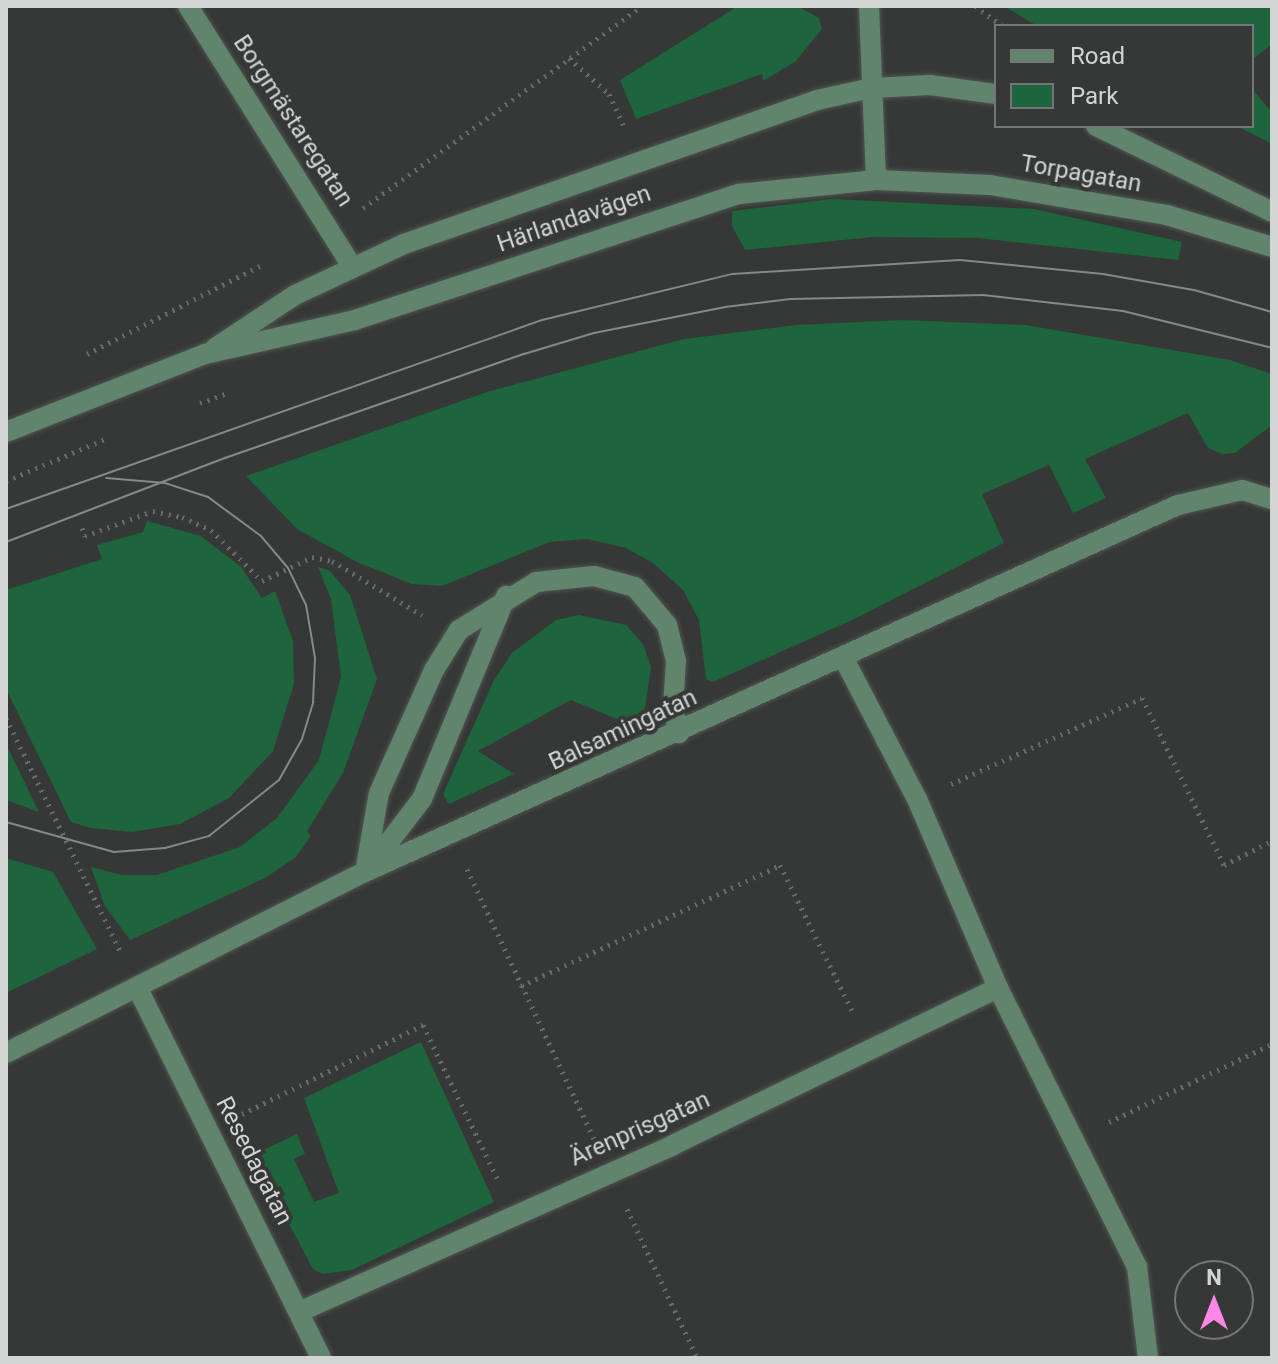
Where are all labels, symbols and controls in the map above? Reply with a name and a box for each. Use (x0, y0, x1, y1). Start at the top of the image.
legend (994, 24, 1254, 128)
street label: Borgmästaregatan (227, 30, 359, 212)
text: Road (1070, 42, 1125, 70)
text: Park (1070, 82, 1118, 110)
street label: Torpagatan (1018, 149, 1144, 199)
street label: Härlandavägen (493, 179, 655, 259)
street label: Balsamingatan (544, 683, 702, 777)
street label: Ärenprisgatan (566, 1085, 714, 1173)
street label: Resedagatan (209, 1092, 299, 1230)
north arrow (1174, 1260, 1254, 1340)
text: N (1206, 1265, 1222, 1290)

